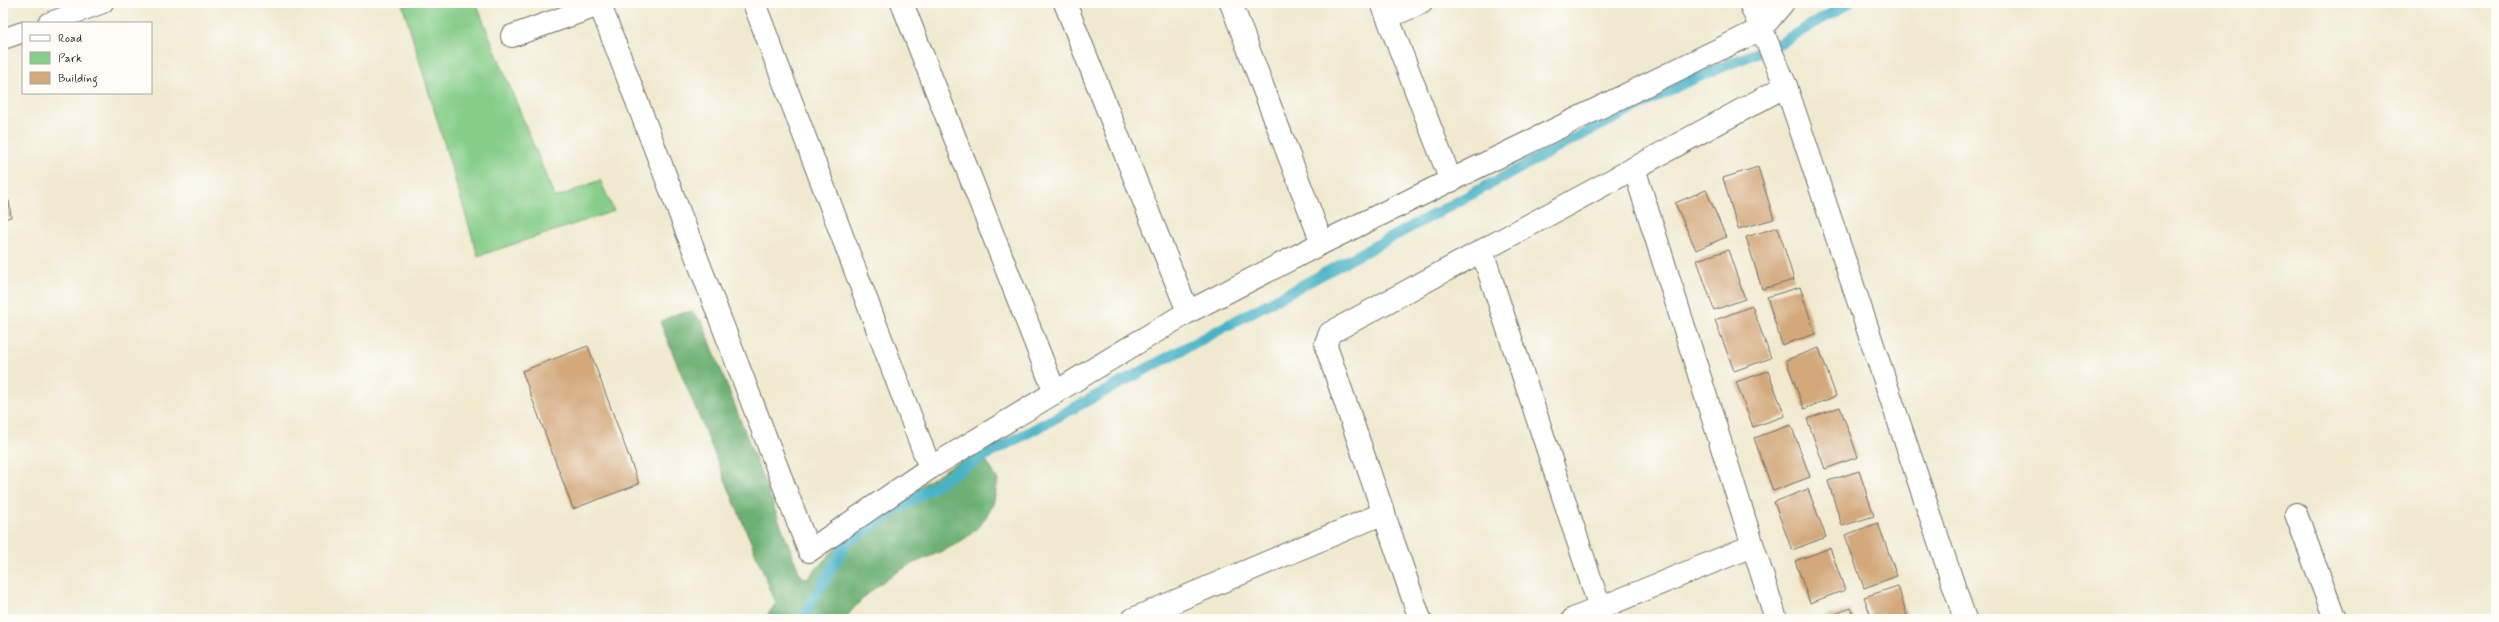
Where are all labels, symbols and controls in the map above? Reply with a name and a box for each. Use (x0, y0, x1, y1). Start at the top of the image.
legend (22, 22, 152, 94)
text: Road (58, 31, 82, 47)
text: Park (58, 51, 82, 67)
text: Building (58, 71, 98, 88)

